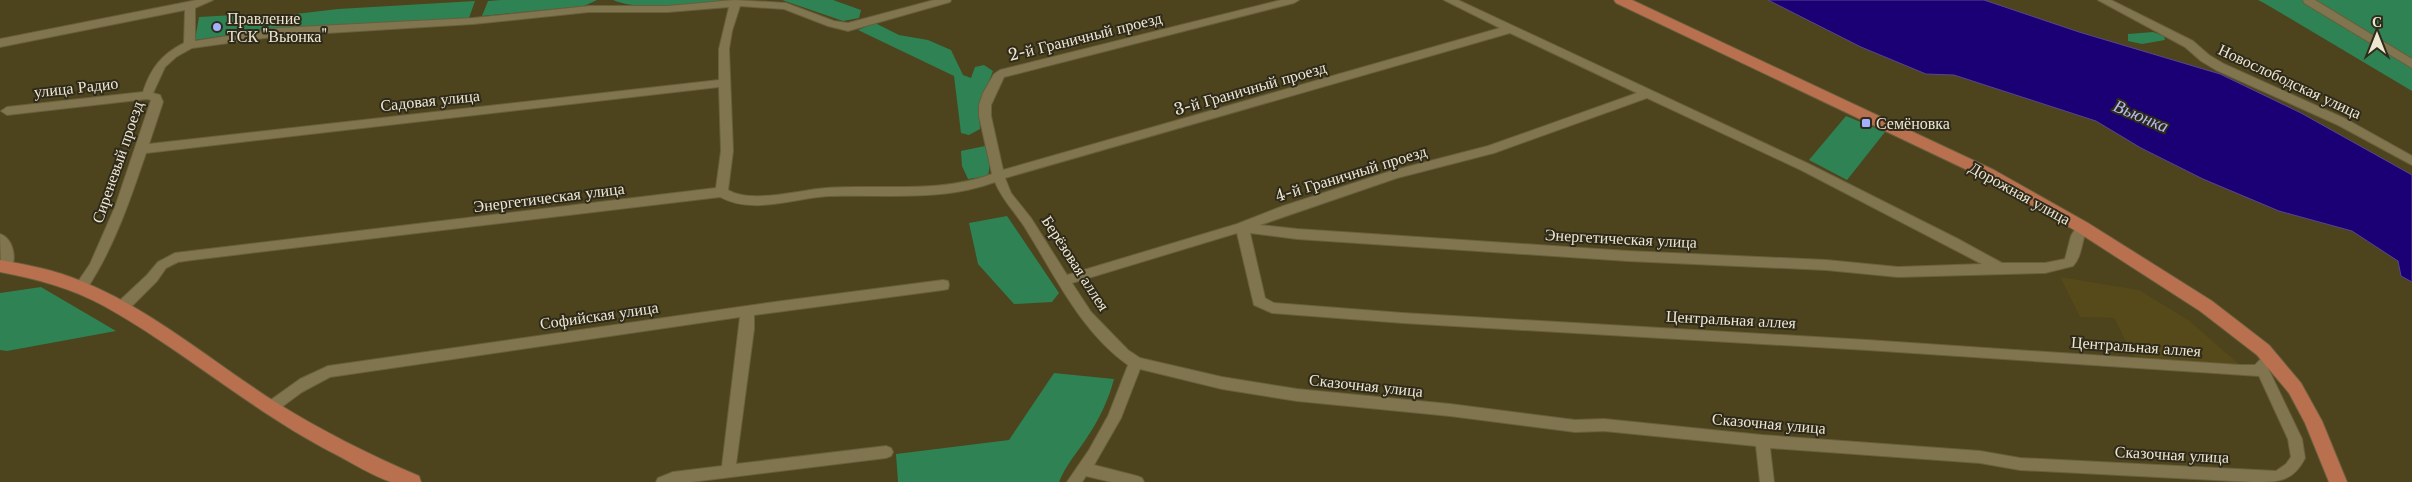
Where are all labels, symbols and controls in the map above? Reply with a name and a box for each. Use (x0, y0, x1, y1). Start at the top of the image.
street label: 2-й Граничный проезд (1006, 7, 1164, 65)
place label: Правление ТСК "Вьюнка" (227, 8, 327, 46)
north arrow (2352, 10, 2402, 60)
text: С (2372, 13, 2382, 31)
marker: Правление ТСК "Вьюнка" (211, 21, 223, 33)
street label: Новослободская улица (2215, 39, 2365, 123)
street label: 3-й Граничный проезд (1171, 57, 1329, 119)
street label: улица Радио (33, 73, 119, 101)
street label: Садовая улица (379, 85, 481, 115)
water label: Вьюнка (2110, 95, 2172, 137)
street label: Сиреневый проезд (87, 98, 147, 226)
place label: Семёновка (1876, 113, 1950, 133)
marker: Семёновка (1860, 117, 1872, 129)
street label: 4-й Граничный проезд (1273, 140, 1429, 206)
street label: Дорожная улица (1966, 157, 2074, 229)
street label: Энергетическая улица (472, 178, 626, 216)
street label: Берёзовая аллея (1038, 212, 1115, 315)
street label: Энергетическая улица (1545, 224, 1697, 252)
street label: Софийская улица (539, 297, 659, 333)
street label: Центральная аллея (1665, 306, 1797, 332)
street label: Центральная аллея (2070, 331, 2202, 361)
street label: Сказочная улица (1308, 369, 1424, 401)
street label: Сказочная улица (1711, 408, 1827, 438)
street label: Сказочная улица (2114, 441, 2230, 467)

